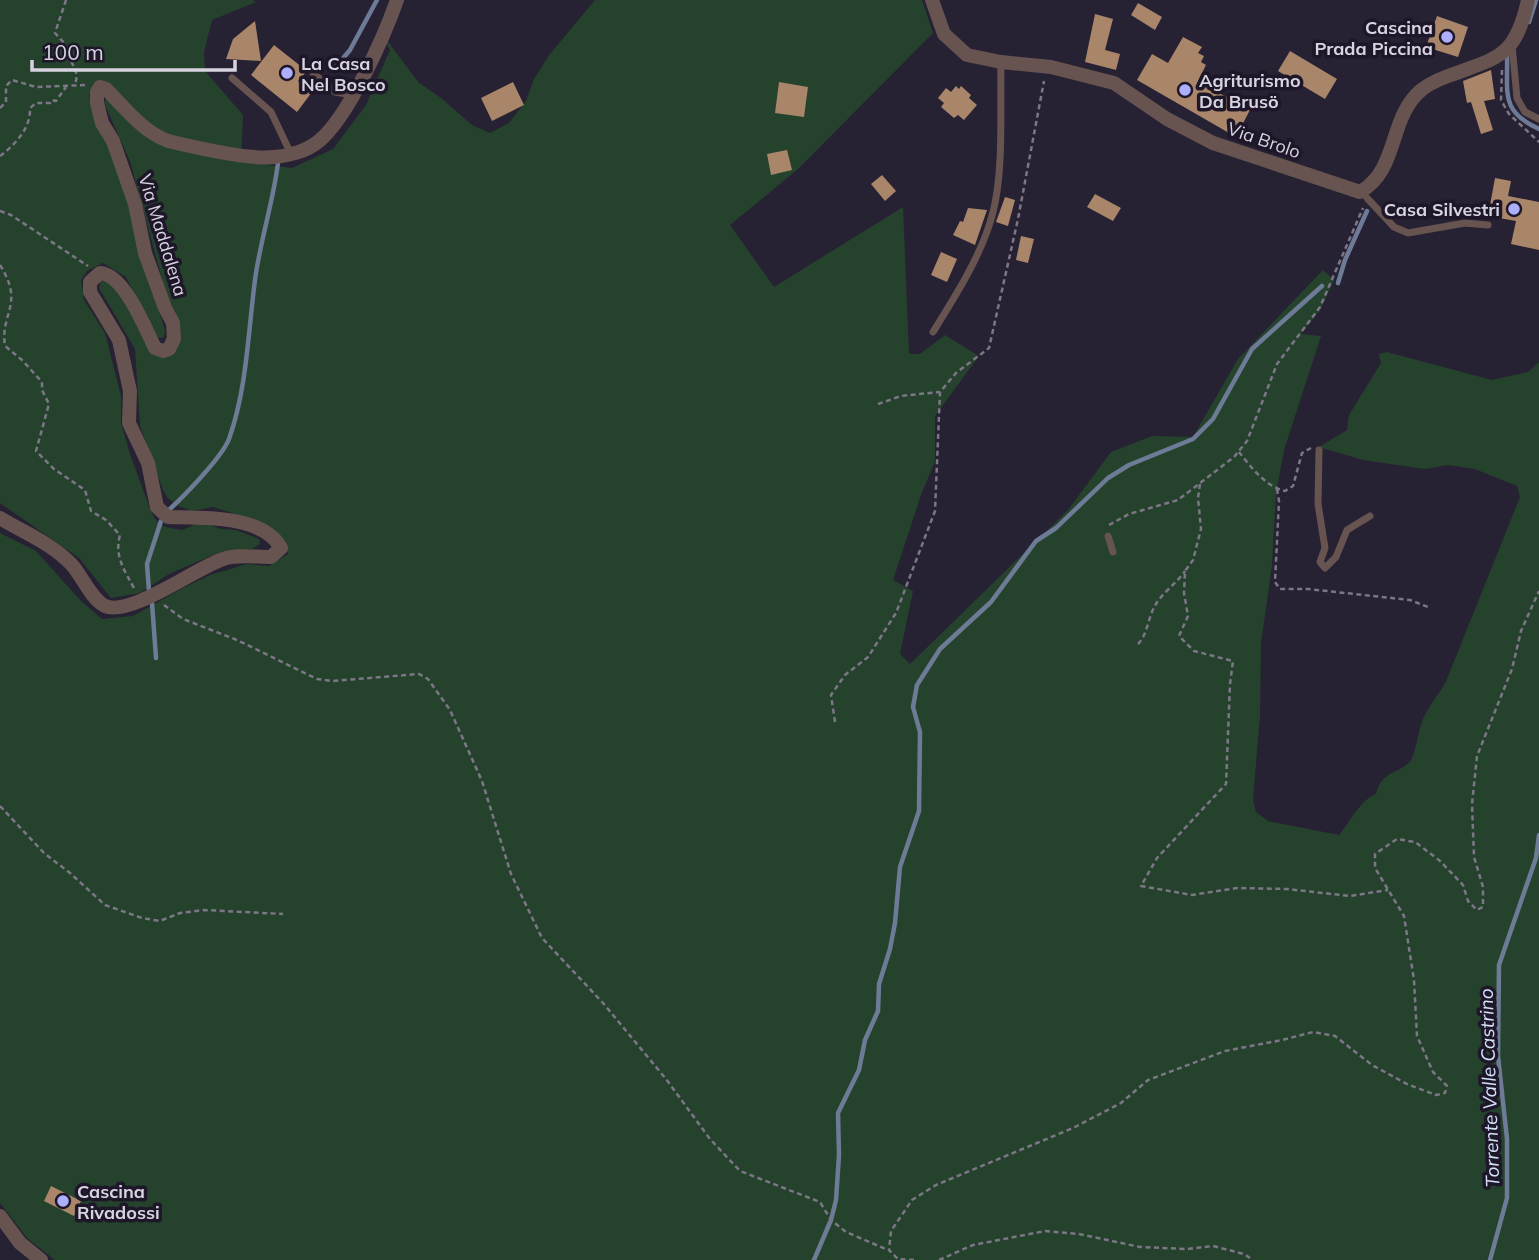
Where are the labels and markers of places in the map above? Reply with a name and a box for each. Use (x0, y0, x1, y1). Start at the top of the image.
place label: Cascina Prada Piccina (1314, 16, 1433, 60)
marker: Cascina Prada Piccina (1439, 29, 1455, 45)
place label: La Casa Nel Bosco (301, 52, 386, 96)
marker: La Casa Nel Bosco (279, 65, 295, 81)
place label: Agriturismo Da Brusö (1199, 69, 1301, 113)
marker: Agriturismo Da Brusö (1177, 82, 1193, 98)
place label: Casa Silvestri (1384, 198, 1500, 221)
marker: Casa Silvestri (1506, 201, 1522, 217)
place label: Cascina Rivadossi (77, 1180, 160, 1224)
marker: Cascina Rivadossi (55, 1193, 71, 1209)

